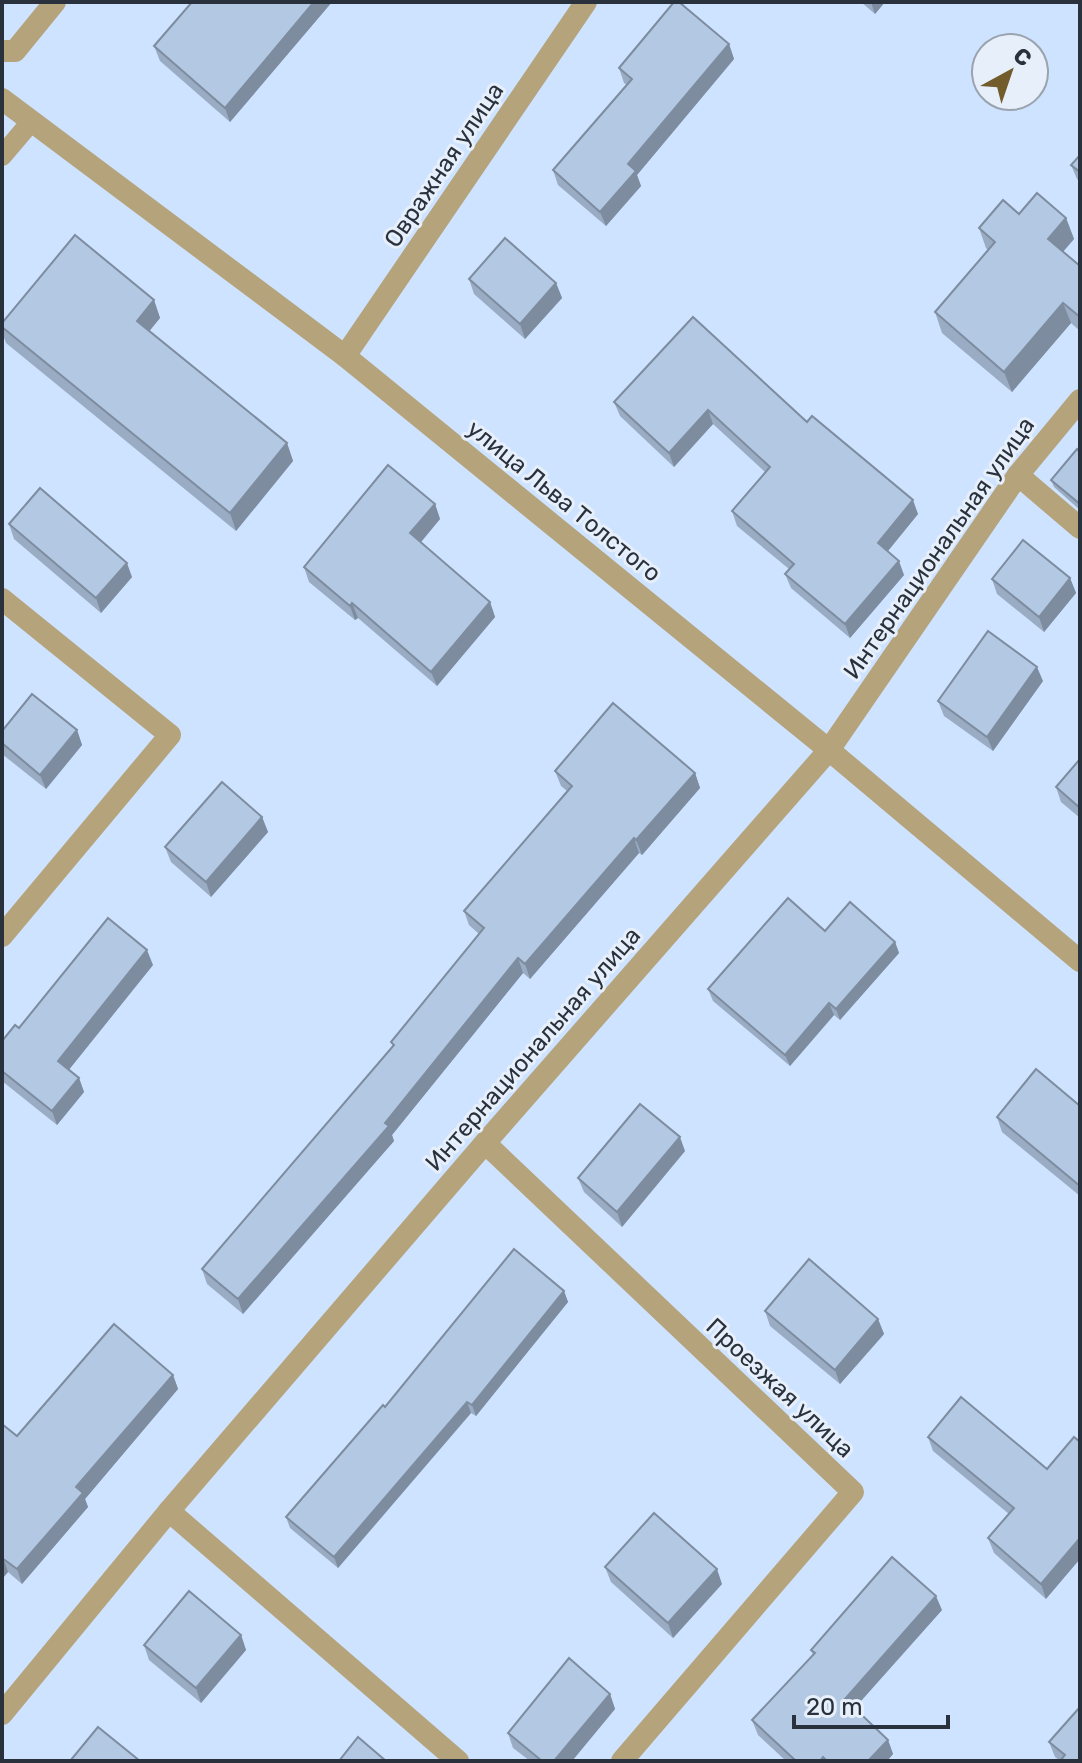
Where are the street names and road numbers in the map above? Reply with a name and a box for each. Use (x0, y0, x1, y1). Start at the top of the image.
street label: Овражная улица (379, 77, 509, 253)
street label: Интернациональная улица (838, 412, 1040, 684)
street label: улица Льва Толстого (462, 414, 666, 588)
street label: Интернациональная улица (420, 922, 646, 1176)
street label: Проезжая улица (700, 1313, 860, 1463)

